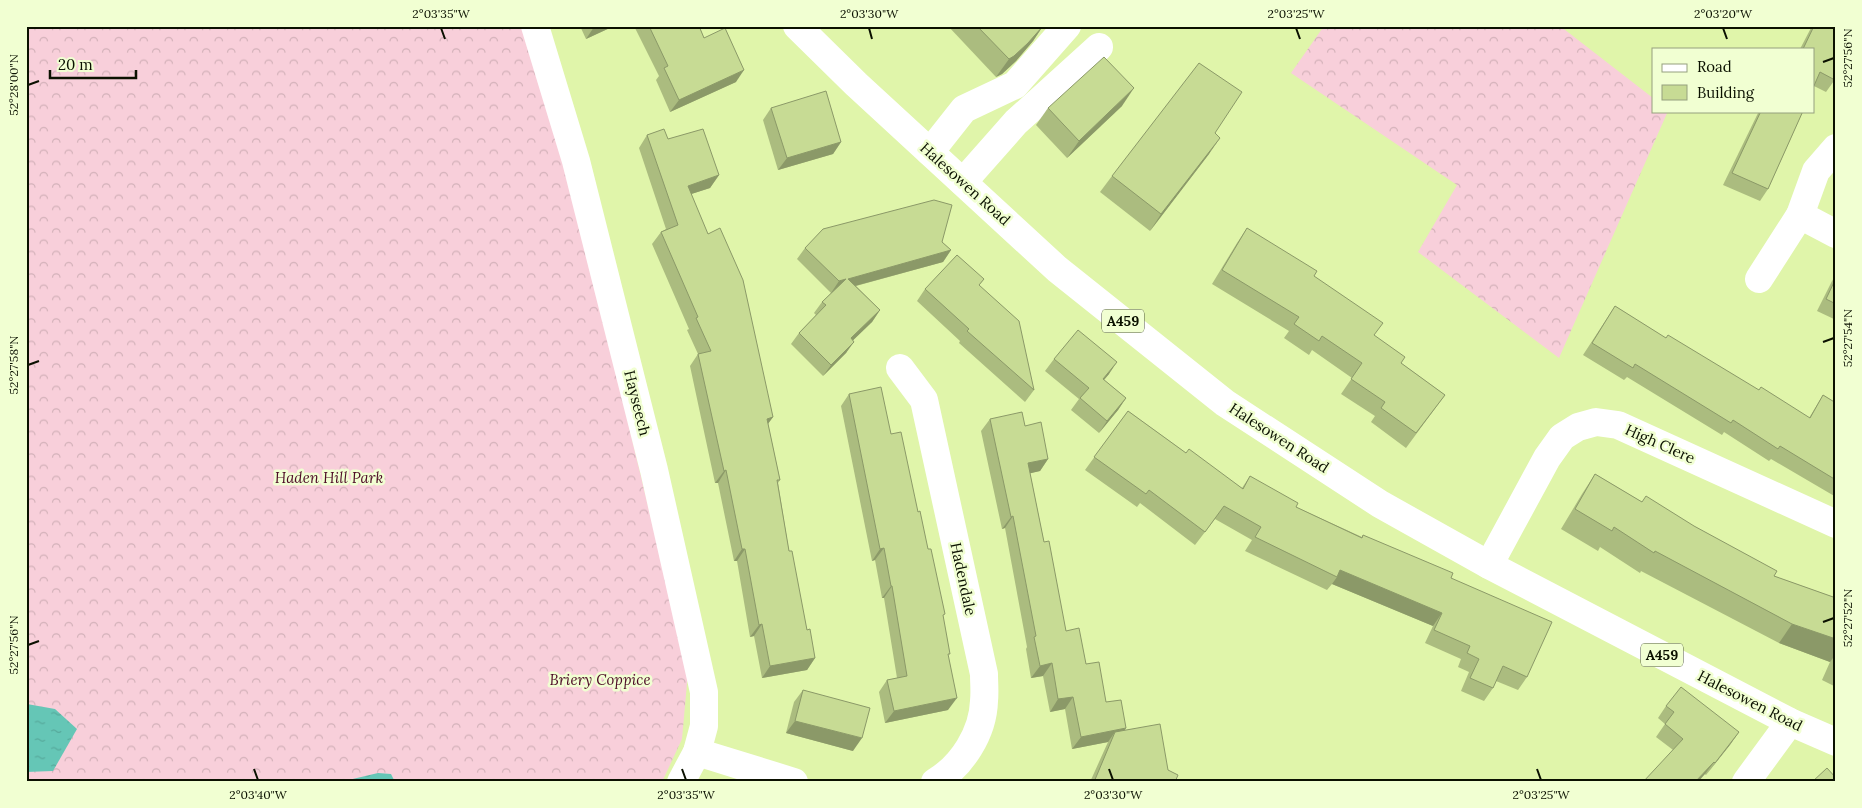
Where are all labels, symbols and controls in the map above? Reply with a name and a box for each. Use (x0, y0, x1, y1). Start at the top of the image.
text: 2°03'35"W (412, 6, 471, 21)
text: 2°03'30"W (840, 6, 899, 21)
text: 2°03'25"W (1267, 6, 1326, 21)
text: 2°03'20"W (1694, 6, 1753, 21)
text: 52°27'56"N (1840, 28, 1855, 88)
scale bar (50, 48, 136, 80)
legend (1652, 48, 1814, 112)
text: 52°28'00"N (6, 54, 21, 116)
text: 20 m (58, 55, 93, 74)
text: Road (1697, 57, 1732, 76)
text: Building (1697, 83, 1755, 102)
street label: Halesowen Road (916, 138, 1014, 229)
text: 52°27'54"N (1840, 309, 1855, 367)
road number: A459 (1102, 310, 1144, 332)
text: 52°27'58"N (6, 336, 21, 394)
street label: Hayseech (620, 368, 655, 438)
street label: Halesowen Road (1226, 398, 1333, 477)
street label: High Clere (1622, 420, 1698, 467)
park label: Haden Hill Park (275, 468, 383, 487)
street label: Hadendale (946, 541, 981, 617)
text: 52°27'52"N (1840, 589, 1855, 647)
text: 52°27'56"N (6, 615, 21, 675)
road number: A459 (1641, 644, 1683, 666)
street label: Halesowen Road (1695, 666, 1806, 735)
park label: Briery Coppice (549, 670, 651, 689)
text: 2°03'40"W (229, 787, 288, 802)
text: 2°03'35"W (657, 787, 716, 802)
text: 2°03'30"W (1084, 787, 1143, 802)
text: 2°03'25"W (1512, 787, 1571, 802)

